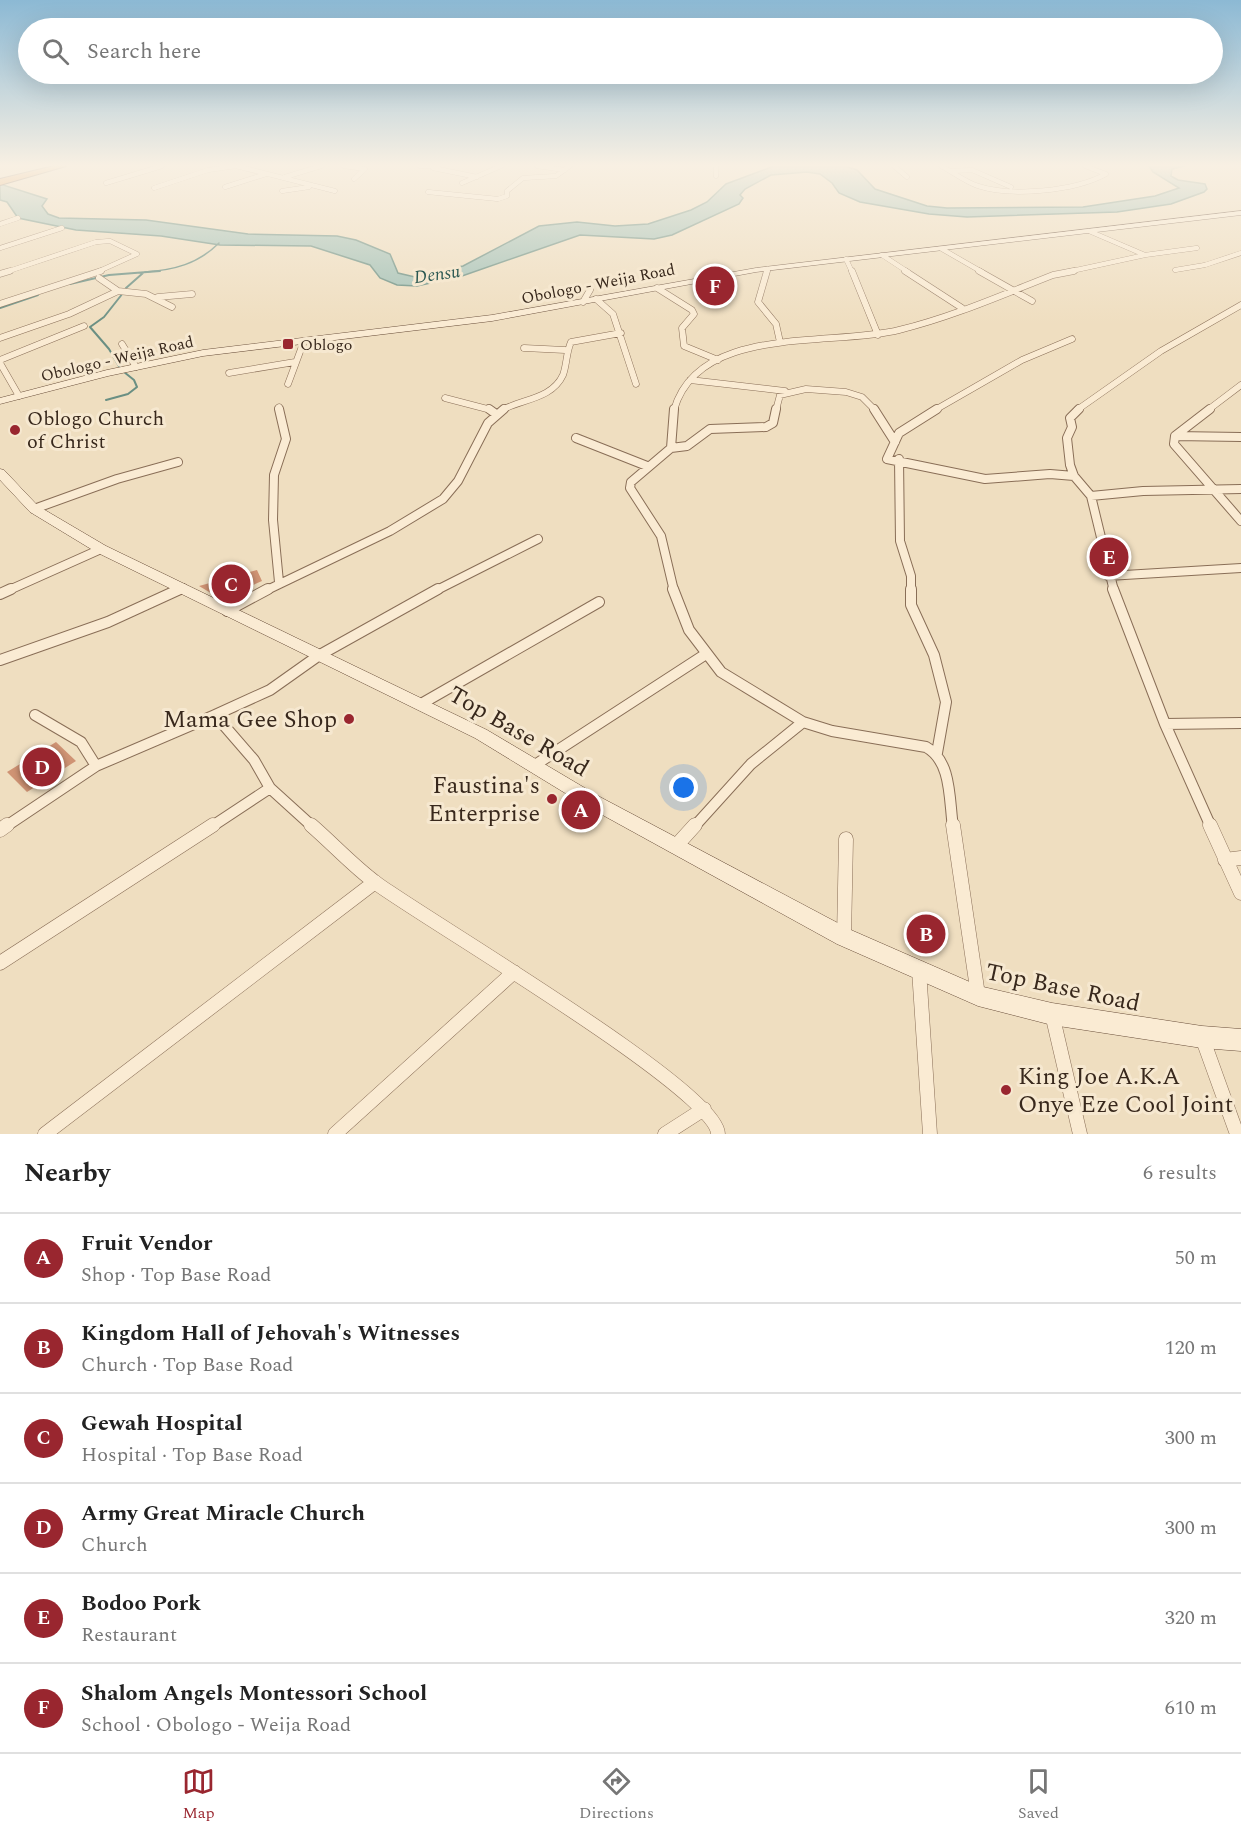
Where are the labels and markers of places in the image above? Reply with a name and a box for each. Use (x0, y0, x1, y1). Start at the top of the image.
pin: F (696, 264, 734, 308)
place label: Oblogo (300, 333, 352, 357)
marker: Oblogo (281, 337, 295, 351)
place label: Oblogo Church of Christ (27, 404, 164, 457)
marker: Oblogo Church of Christ (8, 423, 22, 437)
pin: E (1090, 534, 1128, 580)
pin: C (212, 562, 250, 606)
place label: Mama Gee Shop (163, 702, 337, 738)
marker: Mama Gee Shop (342, 712, 356, 726)
pin: D (22, 744, 62, 789)
place label: Faustina's Enterprise (428, 768, 540, 832)
pin: A (562, 788, 600, 832)
marker: Faustina's Enterprise (545, 792, 559, 806)
pin: B (906, 912, 946, 956)
place label: King Joe A.K.A Onye Eze Cool Joint (1018, 1059, 1233, 1123)
marker: King Joe A.K.A Onye Eze Cool Joint (999, 1083, 1013, 1097)

